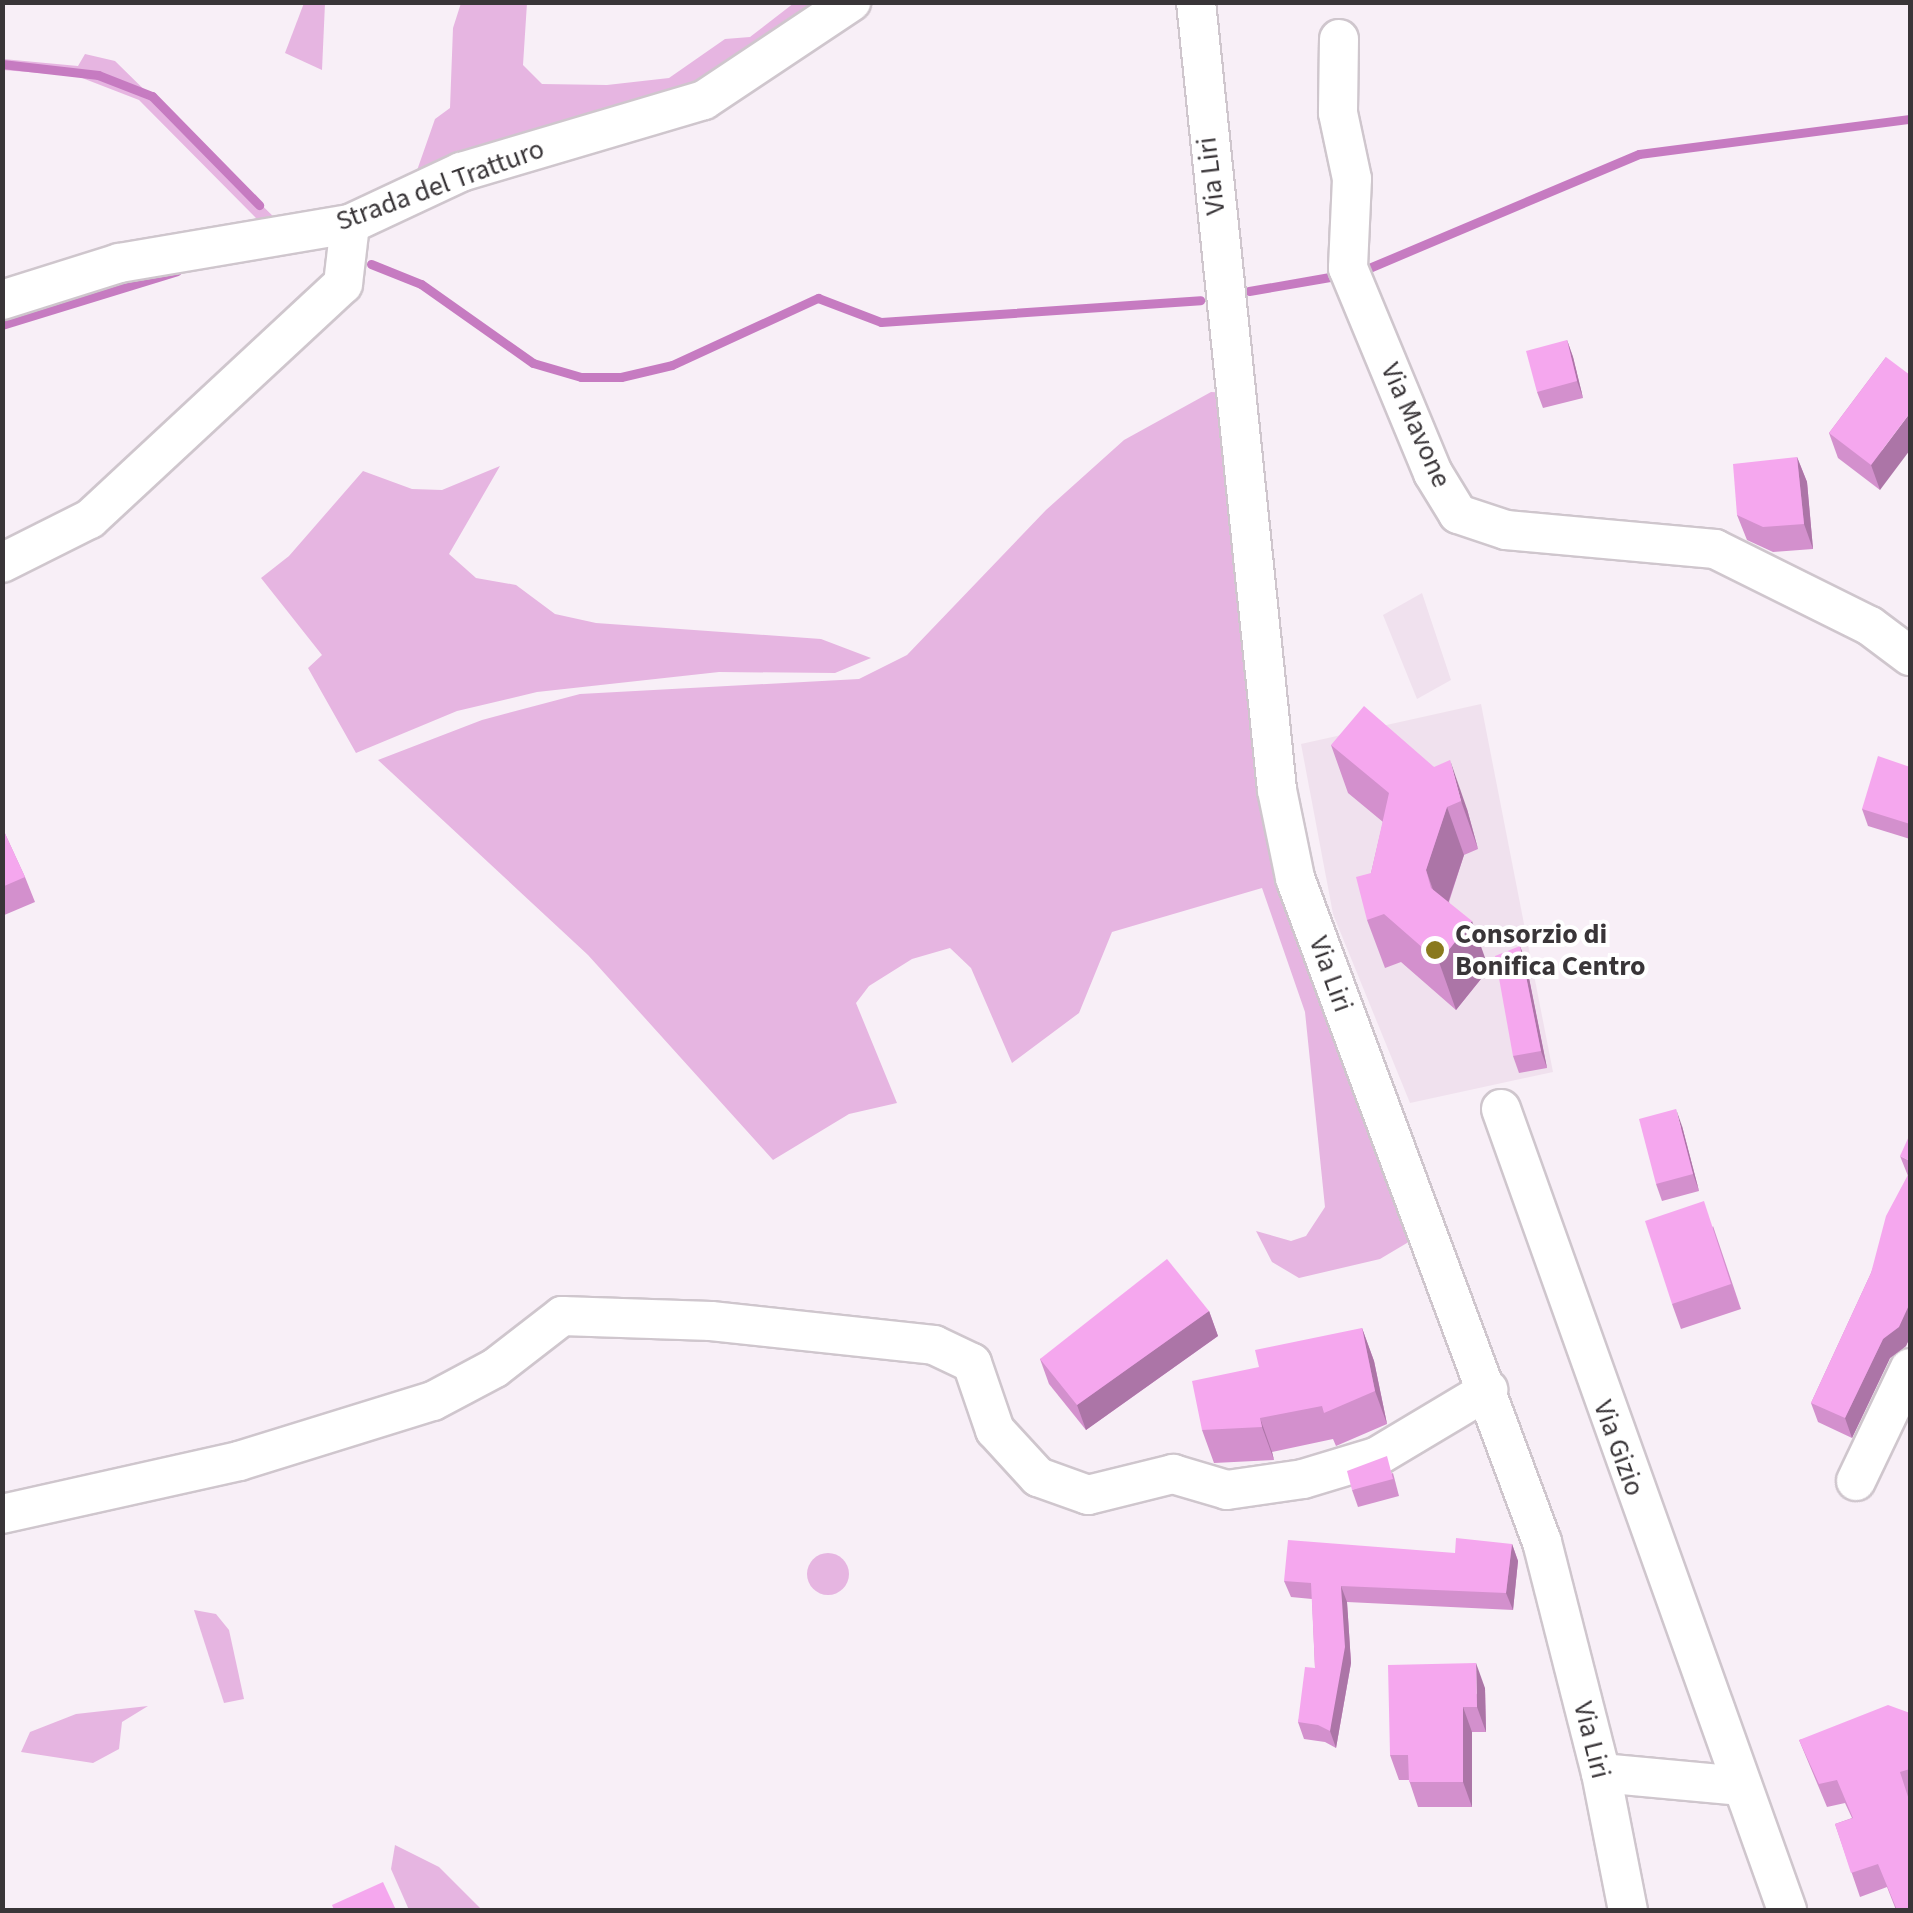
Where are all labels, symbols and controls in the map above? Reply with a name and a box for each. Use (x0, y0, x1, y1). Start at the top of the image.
street label: Strada del Tratturo (331, 132, 549, 238)
street label: Via Liri (1190, 135, 1232, 217)
street label: Via Mavone (1374, 357, 1458, 493)
place label: Consorzio di Bonifica Centro (1455, 917, 1646, 983)
street label: Via Liri (1302, 932, 1360, 1016)
marker: Consorzio di Bonifica Centro (1424, 939, 1446, 961)
street label: Via Gizio (1586, 1396, 1652, 1500)
street label: Via Liri (1566, 1698, 1618, 1782)

